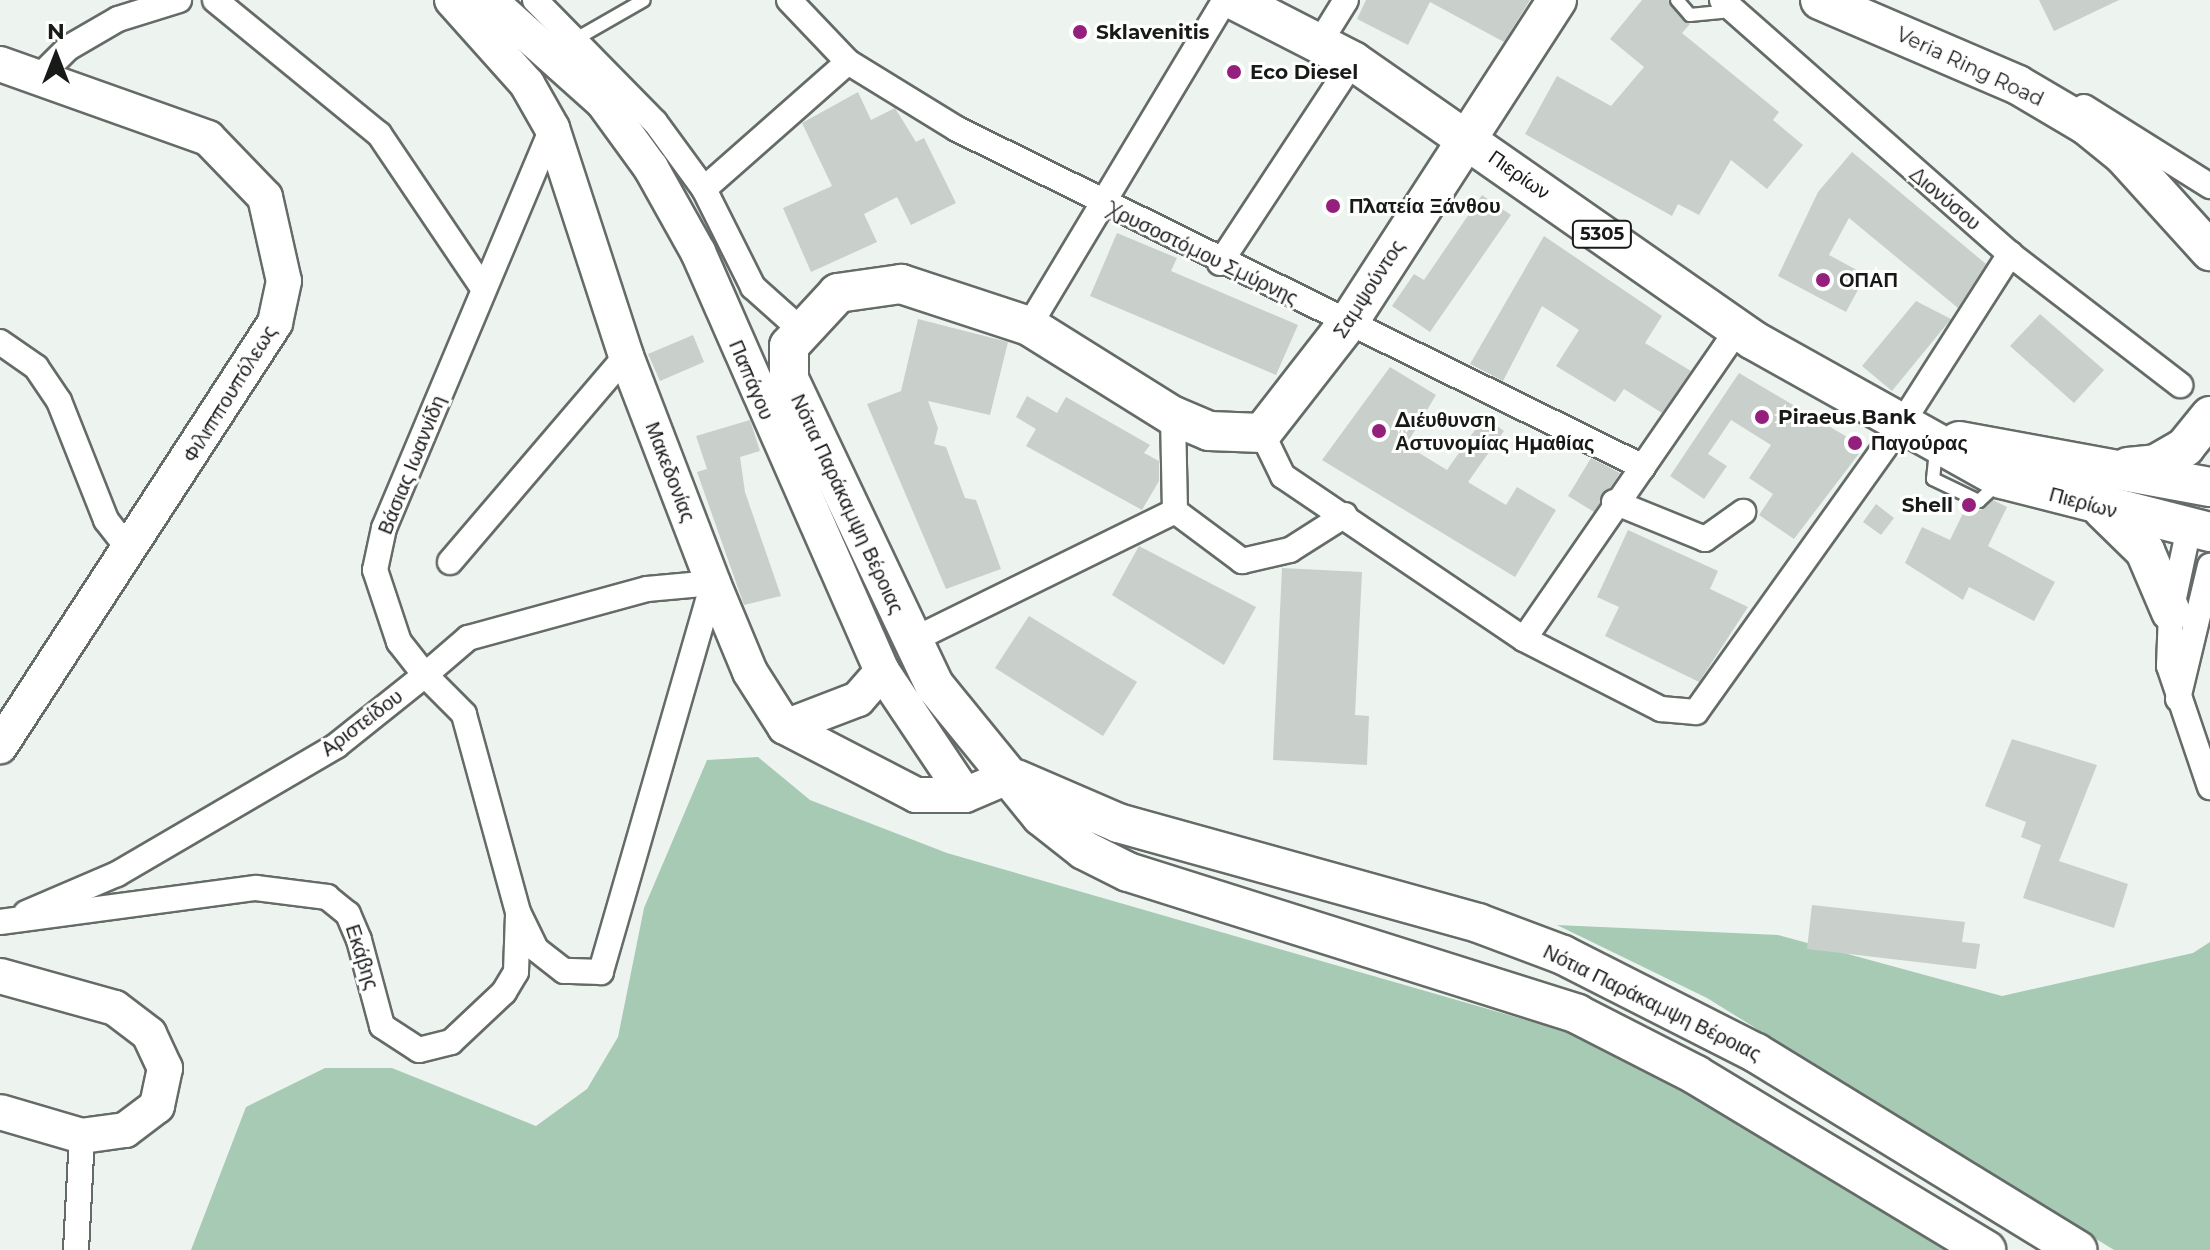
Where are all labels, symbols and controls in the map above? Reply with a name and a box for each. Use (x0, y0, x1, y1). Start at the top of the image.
north arrow (16, 16, 96, 96)
text: N (47, 18, 65, 45)
place label: Sklavenitis (1096, 20, 1209, 44)
street label: Veria Ring Road (1893, 22, 2047, 112)
marker: Sklavenitis (1071, 23, 1089, 41)
place label: Eco Diesel (1250, 60, 1358, 84)
marker: Eco Diesel (1225, 63, 1243, 81)
street label: Πιερίων (1484, 145, 1554, 205)
street label: Διονύσου (1905, 162, 1985, 236)
place label: Πλατεία Ξάνθου (1349, 194, 1501, 218)
marker: Πλατεία Ξάνθου (1324, 197, 1342, 215)
street label: Χρυσοστόμου Σμύρνης (1104, 198, 1302, 310)
road number: 5305 (1570, 220, 1634, 248)
street label: Σαμψούντος (1328, 235, 1410, 343)
place label: ΟΠΑΠ (1839, 268, 1898, 292)
marker: ΟΠΑΠ (1814, 271, 1832, 289)
street label: Φιλιππουπόλεως (178, 321, 282, 467)
street label: Παπάγου (724, 337, 778, 423)
street label: Νότια Παράκαμψη Βέροιας (786, 391, 908, 617)
street label: Βάσιας Ιωαννίδη (373, 392, 451, 538)
place label: Piraeus Bank (1778, 405, 1916, 429)
place label: Διέυθυνση Αστυνομίας Ημαθίας (1395, 408, 1594, 455)
marker: Piraeus Bank (1753, 408, 1771, 426)
street label: Μακεδονίας (640, 419, 700, 525)
marker: Διέυθυνση Αστυνομίας Ημαθίας (1370, 422, 1388, 440)
place label: Παγούρας (1871, 431, 1968, 455)
marker: Παγούρας (1846, 434, 1864, 452)
street label: Πιερίων (2046, 482, 2120, 524)
place label: Shell (1902, 493, 1953, 517)
marker: Shell (1960, 496, 1978, 514)
street label: Αριστείδου (316, 685, 408, 761)
street label: Εκάβης (340, 921, 384, 993)
street label: Νότια Παράκαμψη Βέροιας (1539, 940, 1765, 1066)

